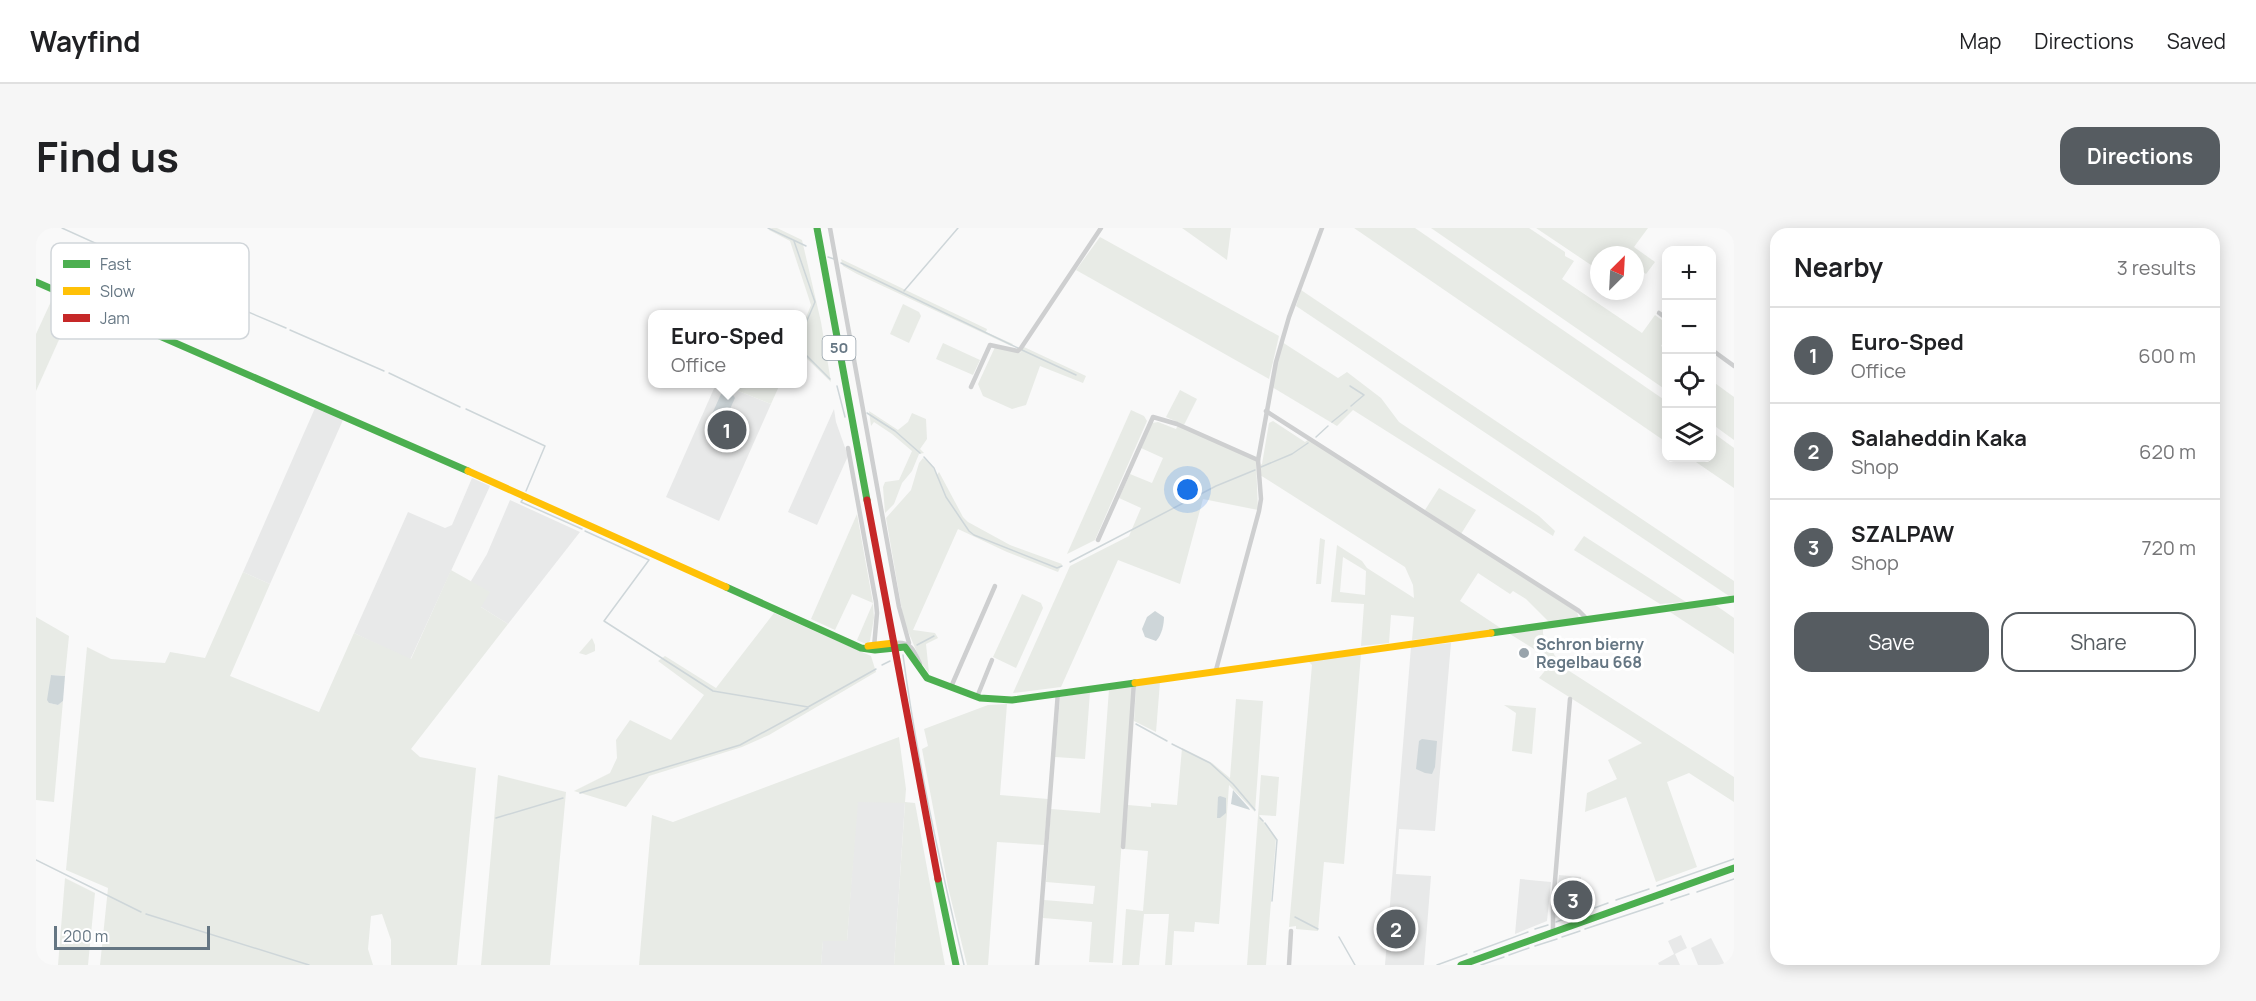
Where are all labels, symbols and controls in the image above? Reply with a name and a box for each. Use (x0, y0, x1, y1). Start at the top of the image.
text: Wayfind (30, 22, 140, 60)
text: Map (1960, 27, 2001, 55)
text: Directions (2034, 27, 2134, 55)
text: Saved (2167, 27, 2226, 55)
text: Find us (36, 127, 179, 185)
button: Directions (2060, 127, 2220, 185)
legend (51, 243, 249, 339)
north arrow (1590, 246, 1644, 300)
map controls (1662, 246, 1716, 462)
button: + (1662, 246, 1716, 300)
text: Nearby (1794, 249, 1883, 285)
text: Fast (100, 253, 131, 275)
text: 3 results (2117, 254, 2196, 281)
text: Slow (100, 280, 135, 302)
button: − (1662, 300, 1716, 354)
text: Jam (100, 307, 130, 329)
popup (648, 310, 807, 388)
text: Euro-Sped (671, 321, 784, 351)
text: Euro-Sped (1851, 327, 1964, 357)
road number: 50 (822, 336, 856, 360)
text: 1 (1809, 342, 1818, 369)
text: 600 m (2138, 342, 2196, 369)
text: Office (671, 351, 726, 378)
button: locate (1662, 354, 1716, 408)
text: Office (1851, 357, 1906, 384)
pin: 1 (708, 408, 746, 452)
button: layers (1662, 408, 1716, 462)
text: Salaheddin Kaka (1851, 423, 2027, 453)
text: 2 (1808, 438, 1819, 465)
text: 620 m (2139, 438, 2196, 465)
text: Shop (1851, 453, 1899, 480)
your location (1173, 475, 1202, 504)
text: SZALPAW (1851, 519, 1954, 549)
text: 3 (1808, 534, 1819, 561)
text: 720 m (2141, 534, 2196, 561)
text: Shop (1851, 549, 1899, 576)
button: Save (1794, 612, 1989, 672)
button: Share (2001, 612, 2196, 672)
place label: Schron bierny Regelbau 668 (1536, 633, 1644, 673)
marker: Schron bierny Regelbau 668 (1517, 646, 1531, 660)
pin: 3 (1554, 878, 1592, 922)
pin: 2 (1376, 906, 1416, 952)
scale bar (54, 923, 210, 950)
text: 200 m (63, 925, 108, 947)

